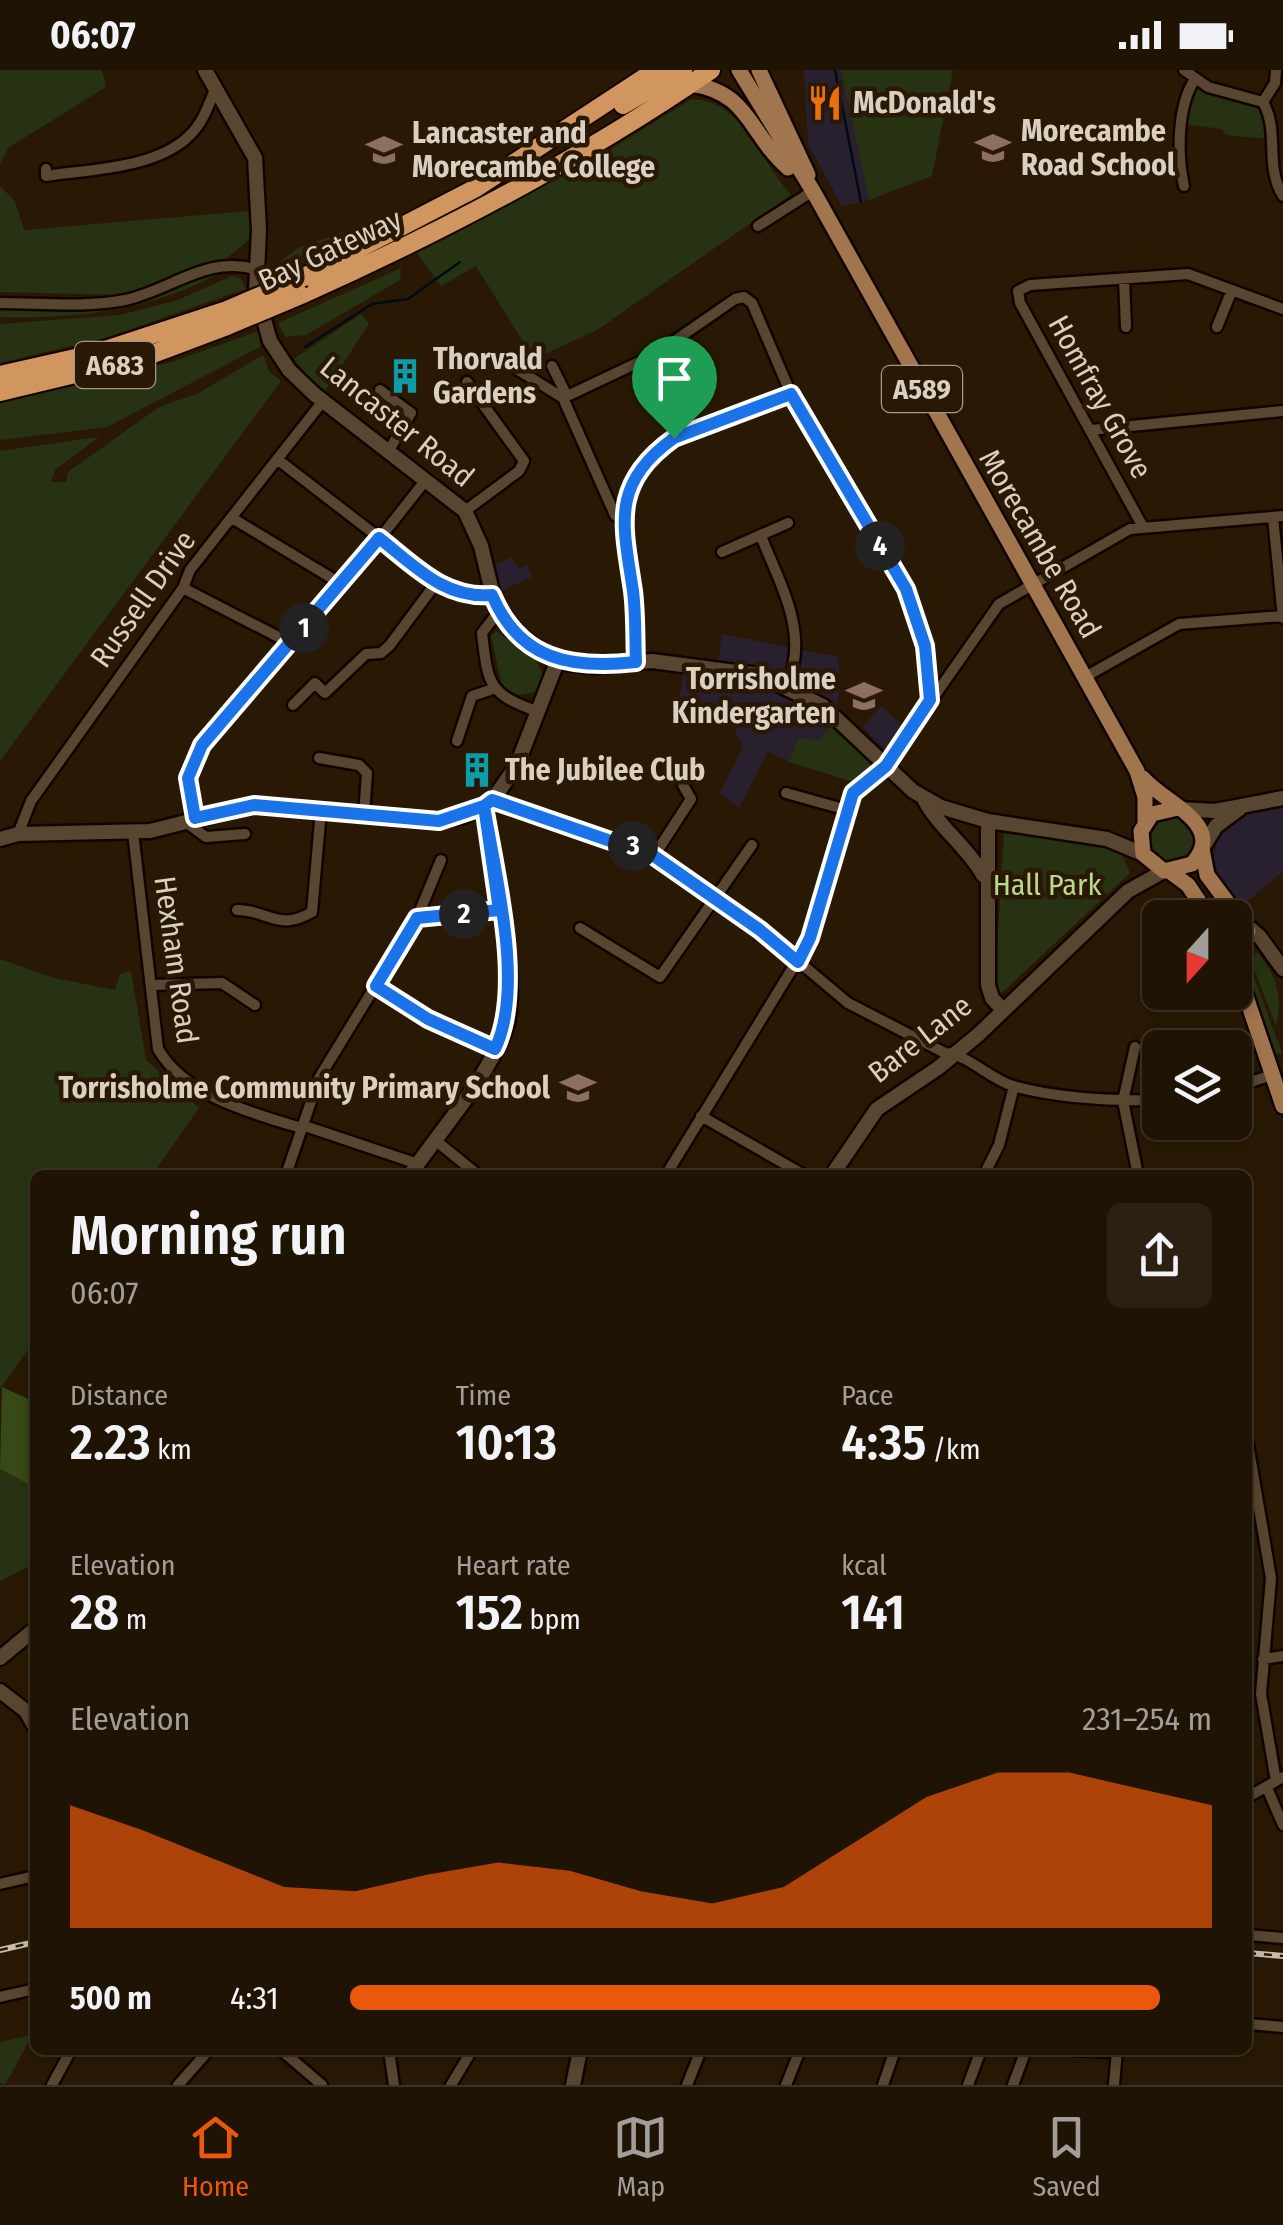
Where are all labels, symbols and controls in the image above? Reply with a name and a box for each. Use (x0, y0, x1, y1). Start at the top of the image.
text: 06:07 (50, 12, 136, 58)
restaurant icon: McDonald's (806, 84, 844, 122)
place label: McDonald's (853, 85, 996, 121)
place label: Morecambe Road School (1021, 113, 1176, 183)
place label: Lancaster and Morecambe College (412, 115, 655, 185)
school or university icon: Morecambe Road School (974, 129, 1012, 167)
school or university icon: Lancaster and Morecambe College (365, 131, 403, 169)
street label: Bay Gateway (253, 201, 408, 299)
street label: Homfray Grove (1040, 309, 1160, 485)
pin (632, 336, 717, 439)
place label: Thorvald Gardens (433, 341, 543, 411)
road number: A683 (75, 342, 155, 388)
street label: Lancaster Road (313, 349, 481, 495)
icon: arrive (647, 351, 702, 406)
building icon: Thorvald Gardens (386, 357, 424, 395)
road number: A589 (882, 366, 962, 412)
street label: Morecambe Road (971, 443, 1109, 645)
pin: 4 (855, 521, 905, 571)
street label: Russell Drive (83, 524, 203, 674)
text: 4 (873, 529, 887, 562)
pin: 1 (279, 603, 329, 653)
text: 1 (298, 611, 310, 644)
place label: Torrisholme Kindergarten (672, 661, 836, 731)
school or university icon: Torrisholme Kindergarten (845, 677, 883, 715)
building icon: The Jubilee Club (458, 751, 496, 789)
place label: The Jubilee Club (505, 752, 705, 788)
pin: 3 (608, 821, 658, 871)
text: 3 (626, 829, 640, 862)
park label: Hall Park (993, 867, 1101, 903)
street label: Hexham Road (146, 874, 206, 1046)
pin: 2 (439, 889, 489, 939)
text: 2 (458, 897, 470, 930)
north arrow (1142, 900, 1252, 1010)
map controls (1142, 900, 1252, 1140)
street label: Bare Lane (861, 988, 979, 1090)
button: layers (1142, 1030, 1252, 1140)
school or university icon: Torrisholme Community Primary School (559, 1069, 597, 1107)
place label: Torrisholme Community Primary School (58, 1070, 551, 1106)
text: Morning run (70, 1203, 347, 1269)
button: share (1107, 1203, 1212, 1308)
text: 06:07 (70, 1274, 138, 1312)
text: Distance (70, 1379, 168, 1412)
text: Time (456, 1379, 511, 1412)
text: Pace (841, 1379, 894, 1412)
text: 2.23 (70, 1412, 151, 1472)
text: 10:13 (456, 1412, 557, 1472)
text: 4:35 (841, 1412, 926, 1472)
text: km (151, 1433, 192, 1466)
text: /km (926, 1433, 981, 1466)
text: Elevation (70, 1549, 175, 1582)
text: Heart rate (456, 1549, 571, 1582)
text: kcal (841, 1549, 887, 1582)
text: 28 (70, 1582, 119, 1642)
text: 152 (456, 1582, 523, 1642)
text: 141 (841, 1582, 905, 1642)
text: m (119, 1603, 147, 1636)
text: bpm (523, 1603, 581, 1636)
text: Elevation (70, 1700, 190, 1738)
text: 231–254 m (1082, 1700, 1212, 1738)
text: 500 m (70, 1979, 152, 2017)
text: 4:31 (230, 1979, 279, 2017)
tab: Home (182, 2110, 249, 2203)
tab: Map (613, 2110, 668, 2203)
tab: Saved (1032, 2110, 1101, 2203)

